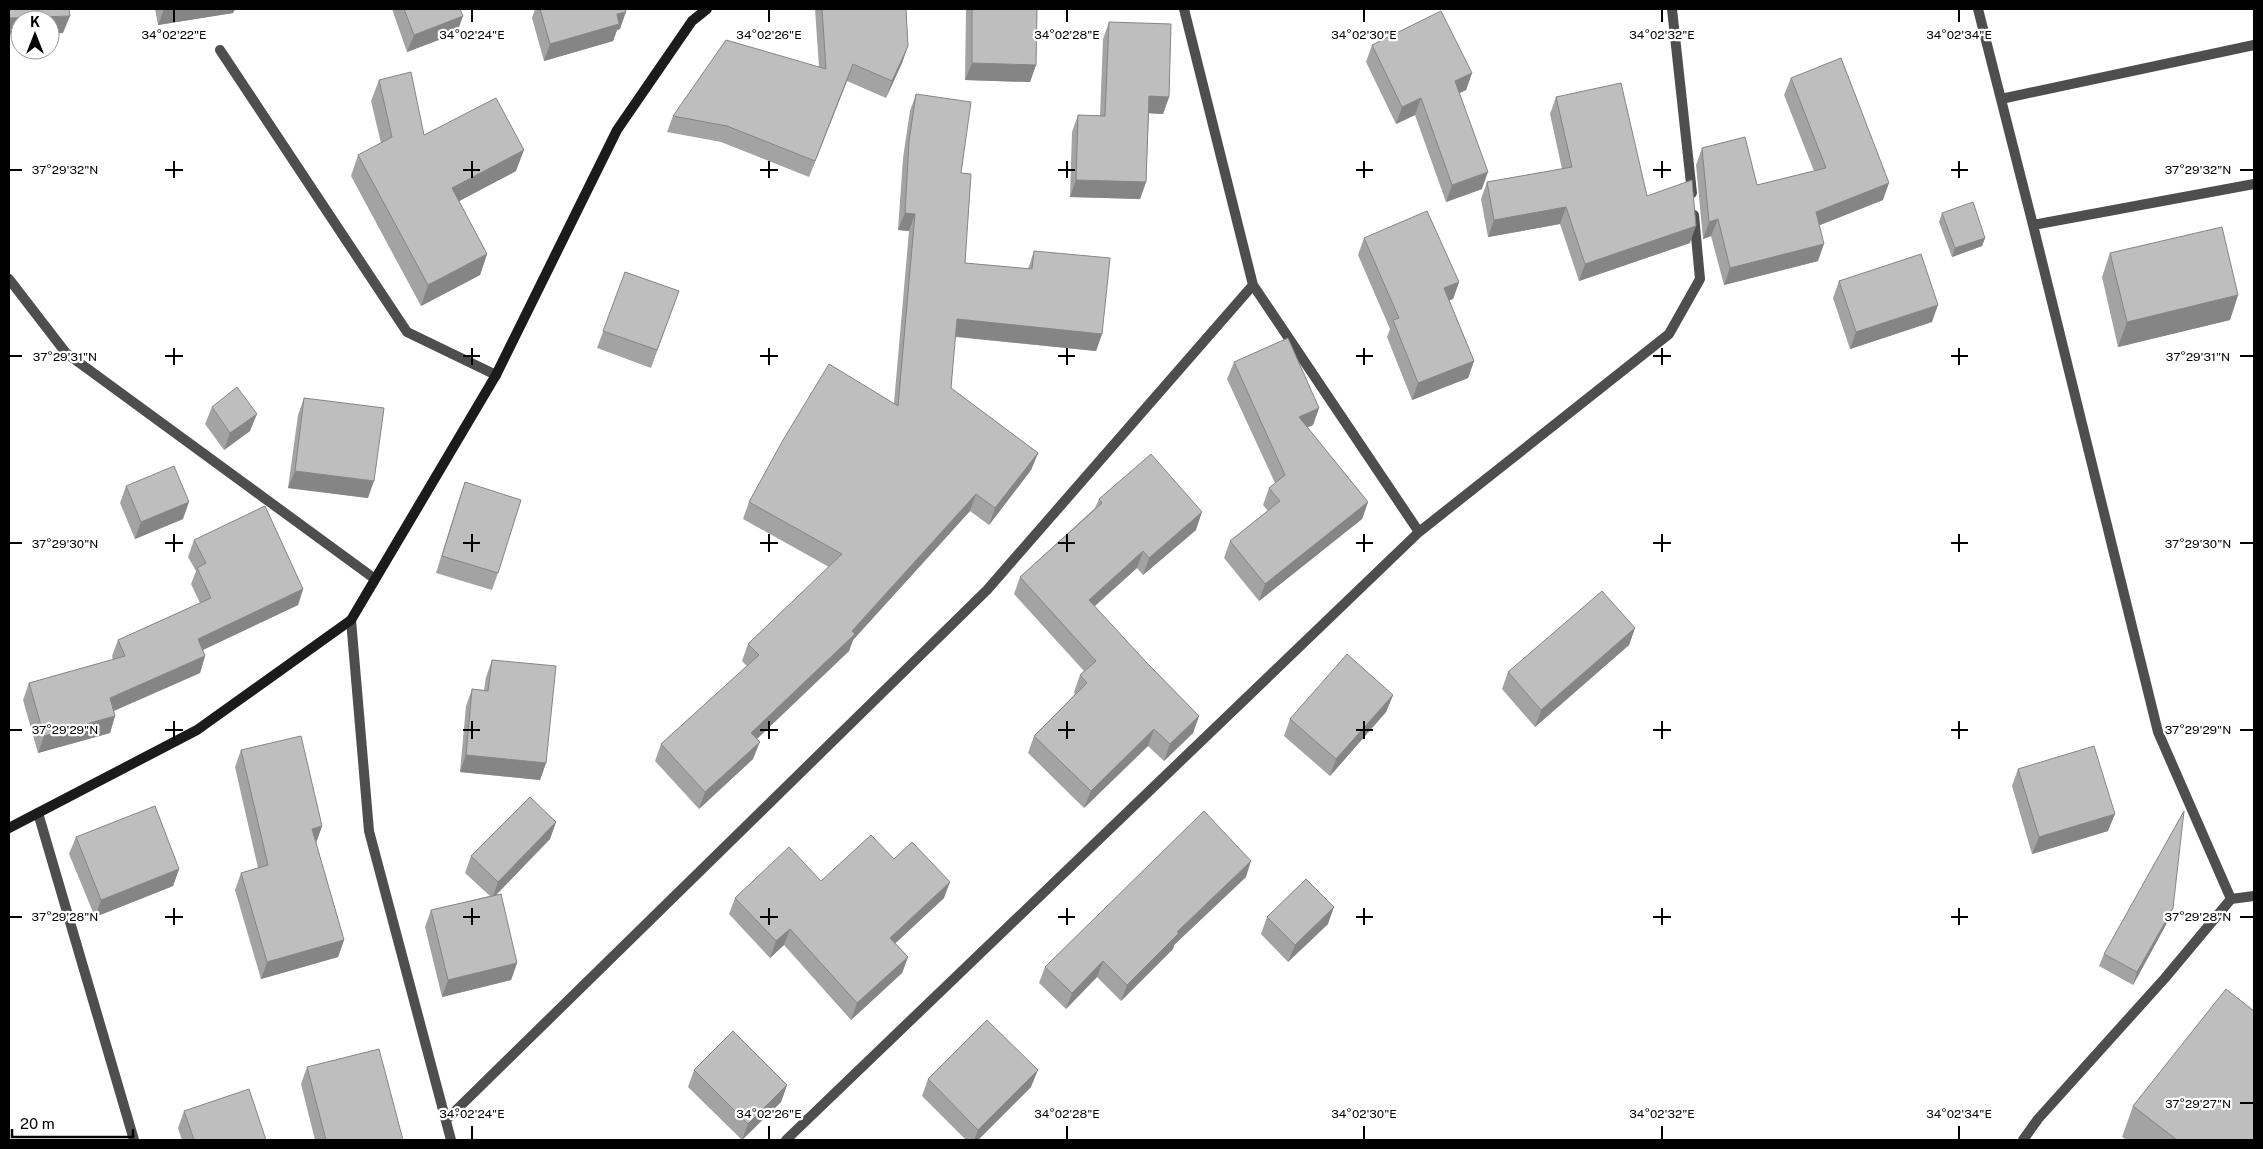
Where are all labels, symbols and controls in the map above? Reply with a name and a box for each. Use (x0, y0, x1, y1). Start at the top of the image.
north arrow (10, 10, 60, 60)
text: K (30, 14, 40, 30)
text: 34°02'22"E (142, 28, 206, 42)
text: 34°02'24"E (439, 28, 505, 42)
text: 34°02'26"E (736, 28, 802, 42)
text: 34°02'28"E (1034, 28, 1100, 42)
text: 34°02'30"E (1331, 28, 1397, 42)
text: 34°02'32"E (1629, 28, 1695, 42)
text: 34°02'34"E (1926, 28, 1992, 42)
text: 37°29'32"N (32, 163, 98, 177)
text: 37°29'32"N (2165, 163, 2231, 177)
text: 37°29'31"N (33, 350, 97, 364)
text: 37°29'31"N (2166, 350, 2230, 364)
text: 37°29'30"N (32, 537, 98, 551)
text: 37°29'30"N (2165, 537, 2231, 551)
text: 37°29'29"N (32, 723, 98, 737)
text: 37°29'29"N (2165, 723, 2231, 737)
text: 37°29'28"N (32, 910, 98, 924)
text: 37°29'28"N (2165, 910, 2231, 924)
text: 37°29'27"N (2165, 1097, 2231, 1111)
scale bar (12, 1106, 134, 1138)
text: 34°02'24"E (439, 1107, 505, 1121)
text: 34°02'26"E (736, 1107, 802, 1121)
text: 34°02'28"E (1034, 1107, 1100, 1121)
text: 34°02'30"E (1331, 1107, 1397, 1121)
text: 34°02'32"E (1629, 1107, 1695, 1121)
text: 34°02'34"E (1926, 1107, 1992, 1121)
text: 20 m (20, 1115, 55, 1132)

